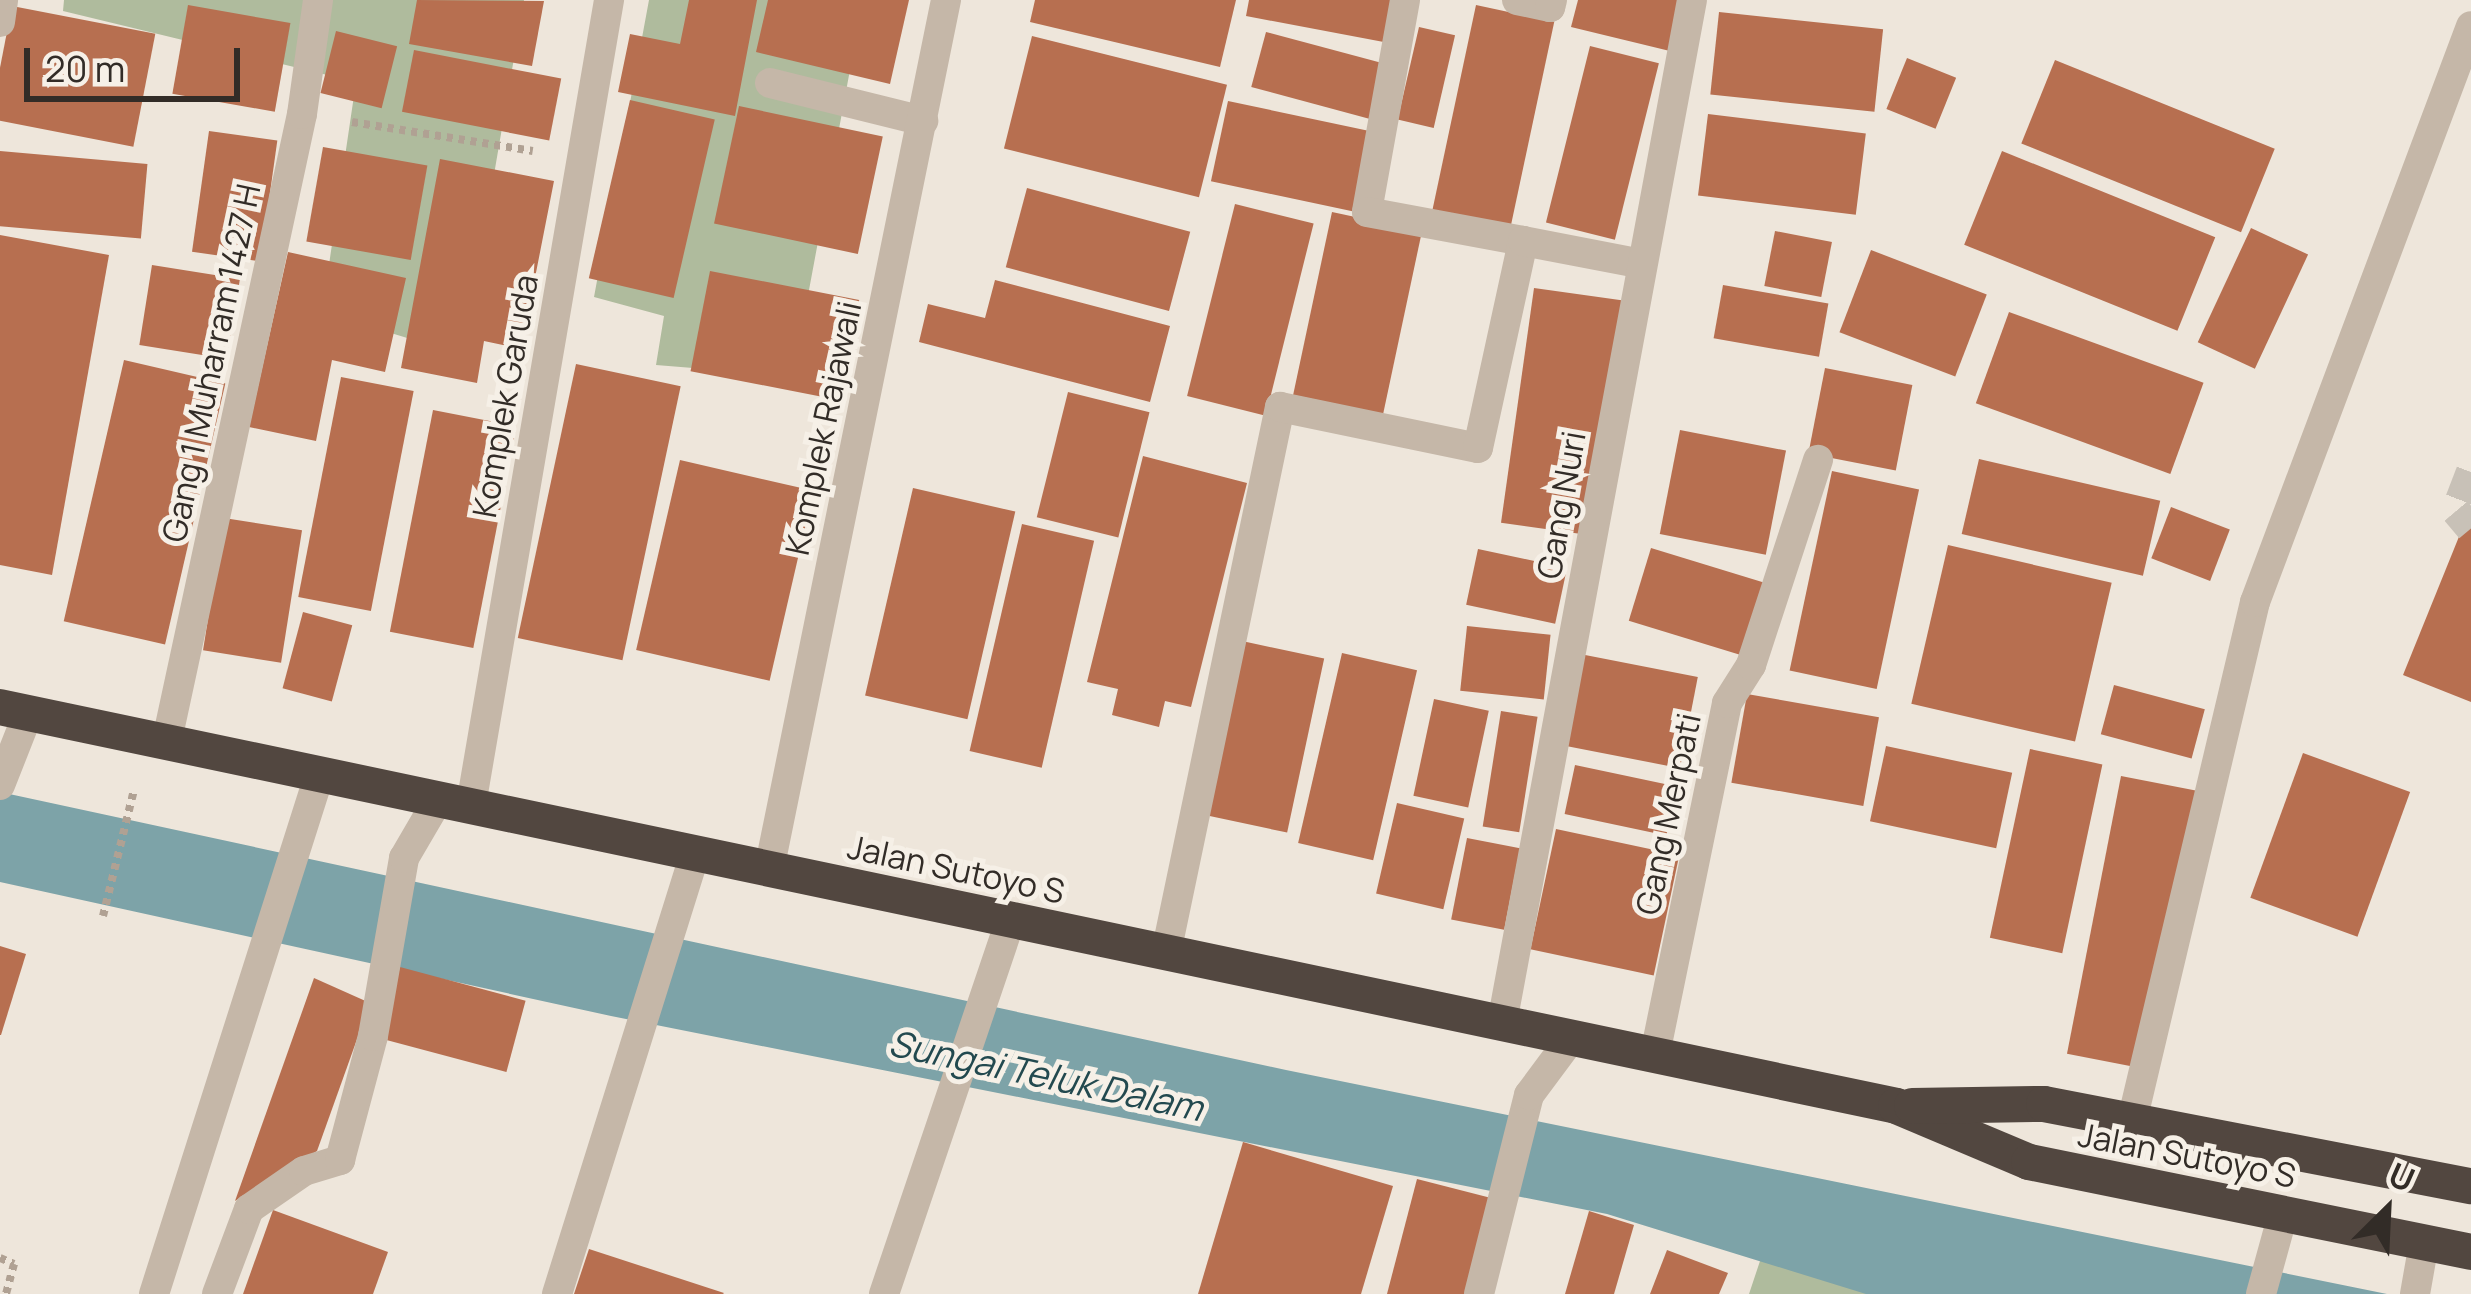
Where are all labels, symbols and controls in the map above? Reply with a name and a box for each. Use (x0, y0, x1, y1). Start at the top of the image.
scale bar (30, 24, 246, 98)
text: 20 m (45, 44, 125, 93)
street label: Gang 1 Muharram 1427 H (154, 180, 268, 546)
street label: Komplek Garuda (464, 271, 546, 521)
street label: Komplek Rajawali (777, 297, 869, 559)
street label: Gang Nuri (1529, 428, 1593, 582)
street label: Gang Merpati (1627, 710, 1709, 918)
street label: Jalan Sutoyo S (844, 827, 1068, 911)
water label: Sungai Teluk Dalam (885, 1021, 1207, 1129)
street label: Jalan Sutoyo S (2075, 1115, 2299, 1195)
north arrow (2327, 1150, 2447, 1270)
text: U (2382, 1151, 2422, 1202)

